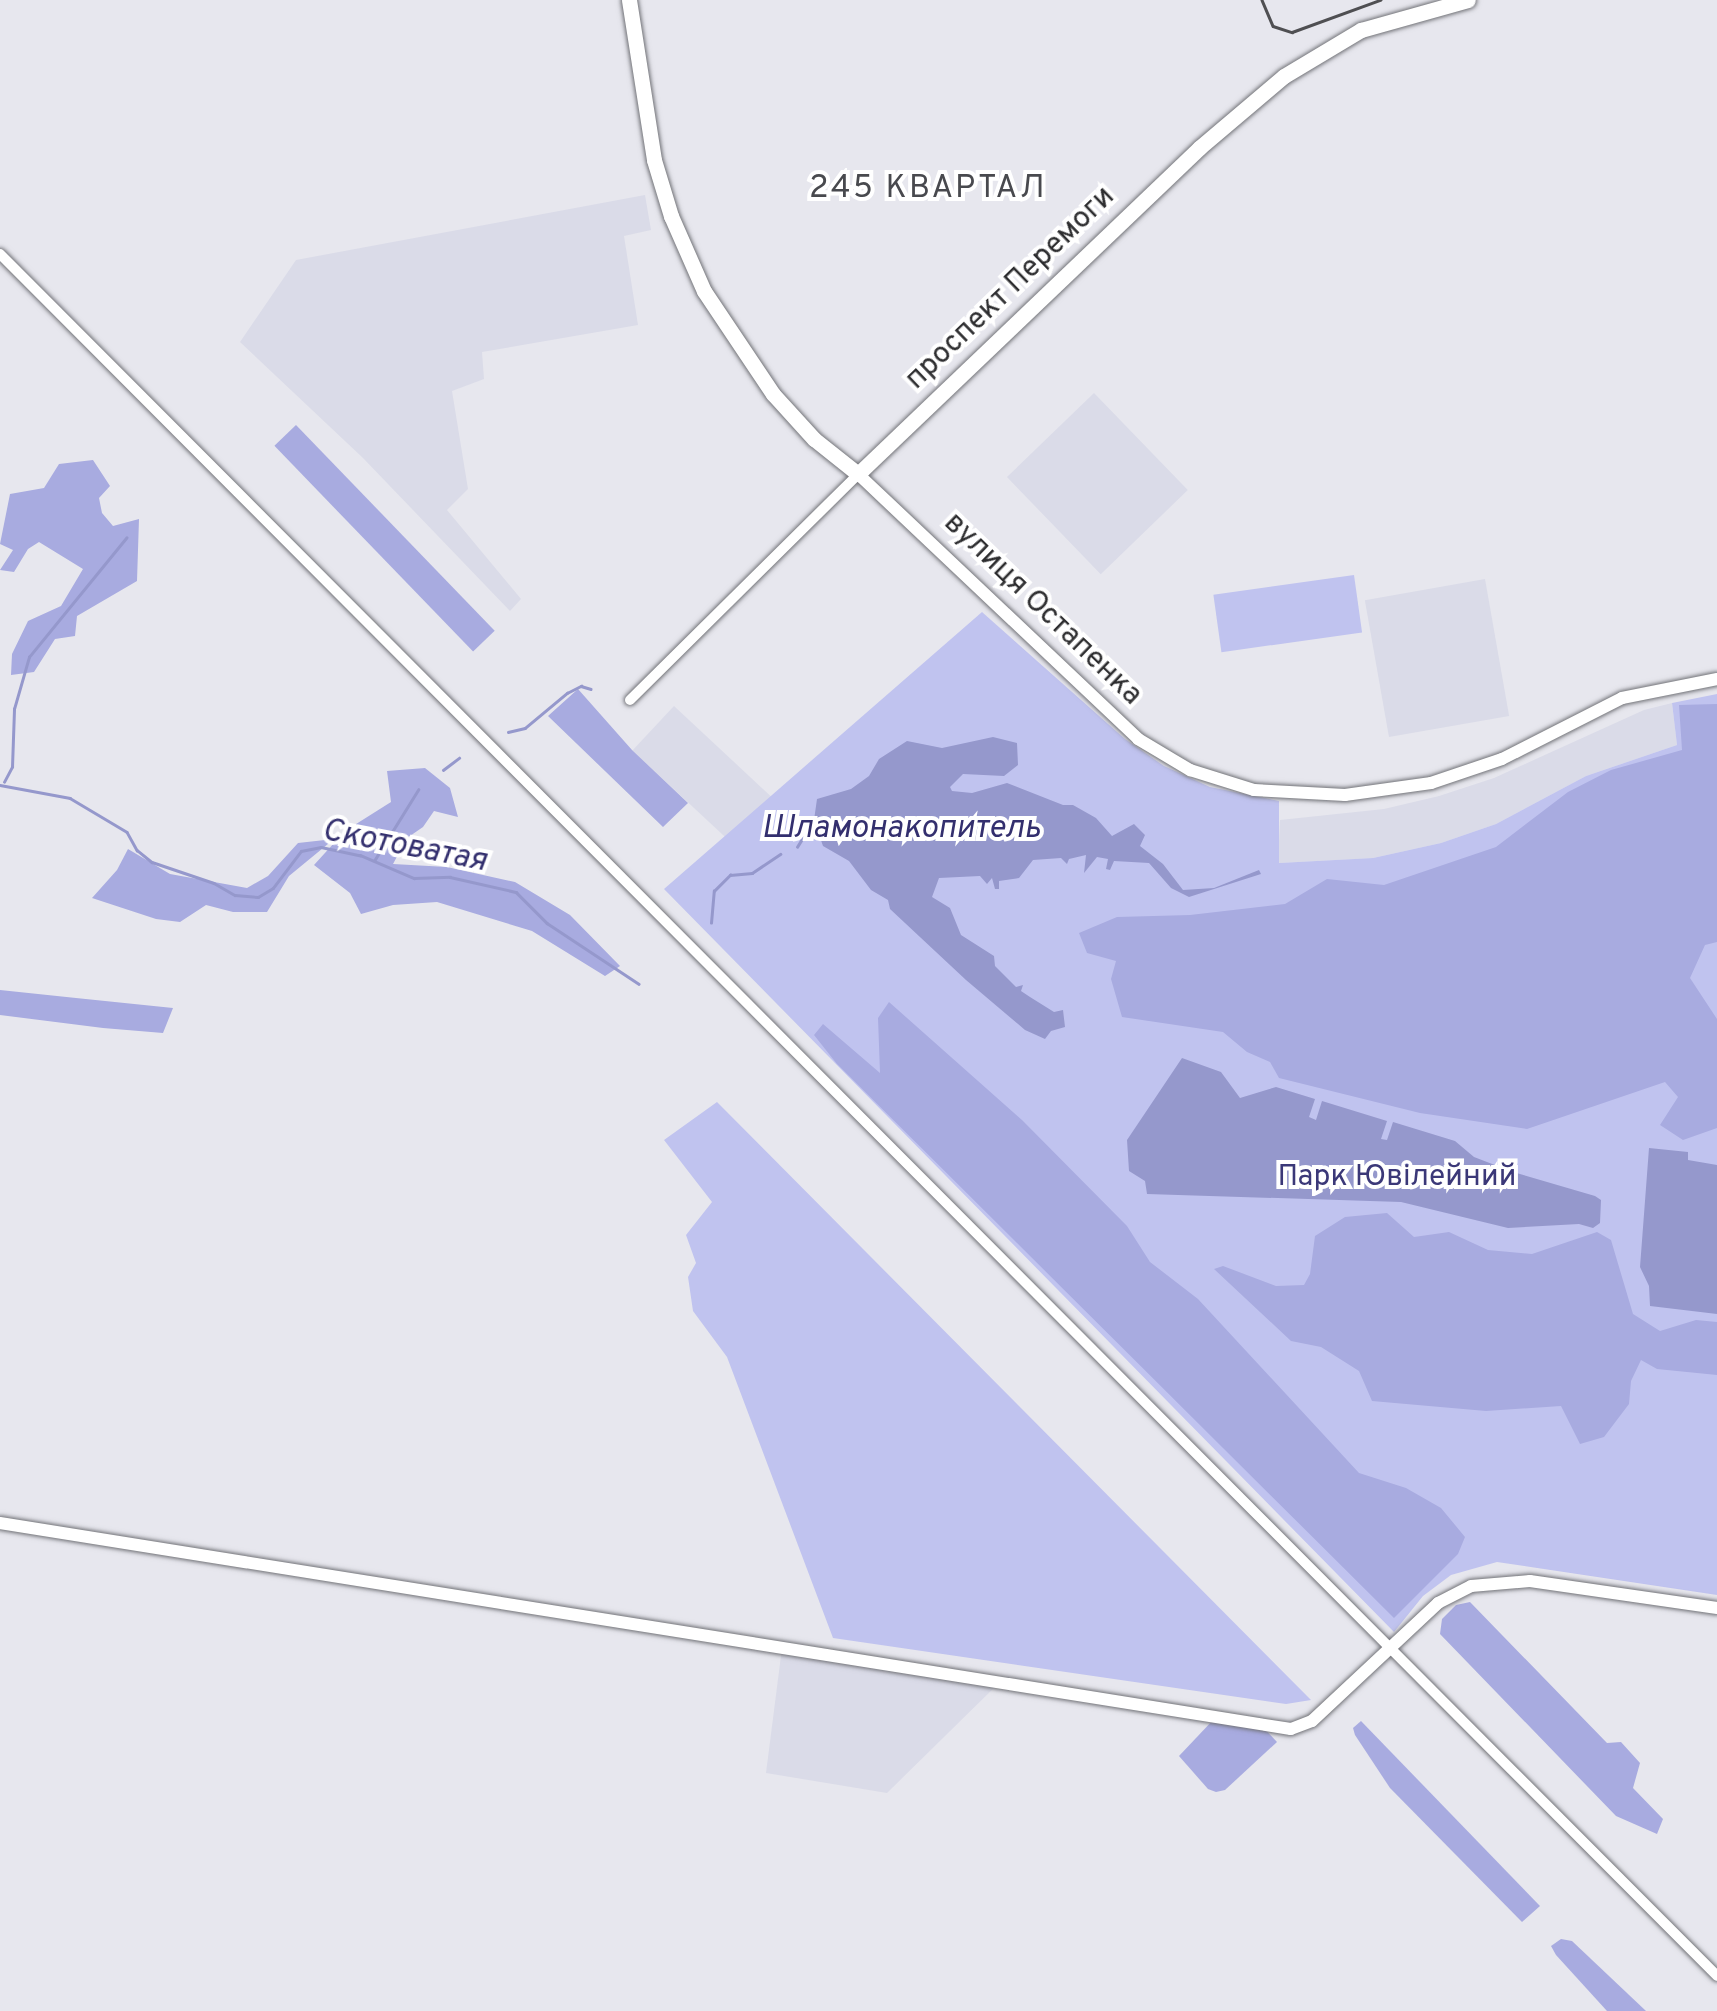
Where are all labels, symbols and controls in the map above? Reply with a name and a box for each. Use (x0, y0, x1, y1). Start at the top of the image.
district label: 245 КВАРТАЛ (809, 170, 1047, 208)
street label: проспект Перемоги (899, 180, 1123, 398)
street label: вулиця Остапенка (935, 506, 1149, 714)
water label: Шламонакопитель (761, 810, 1041, 848)
water label: Скотоватая (319, 812, 489, 882)
park label: Парк Ювілейний (1278, 1160, 1516, 1196)

